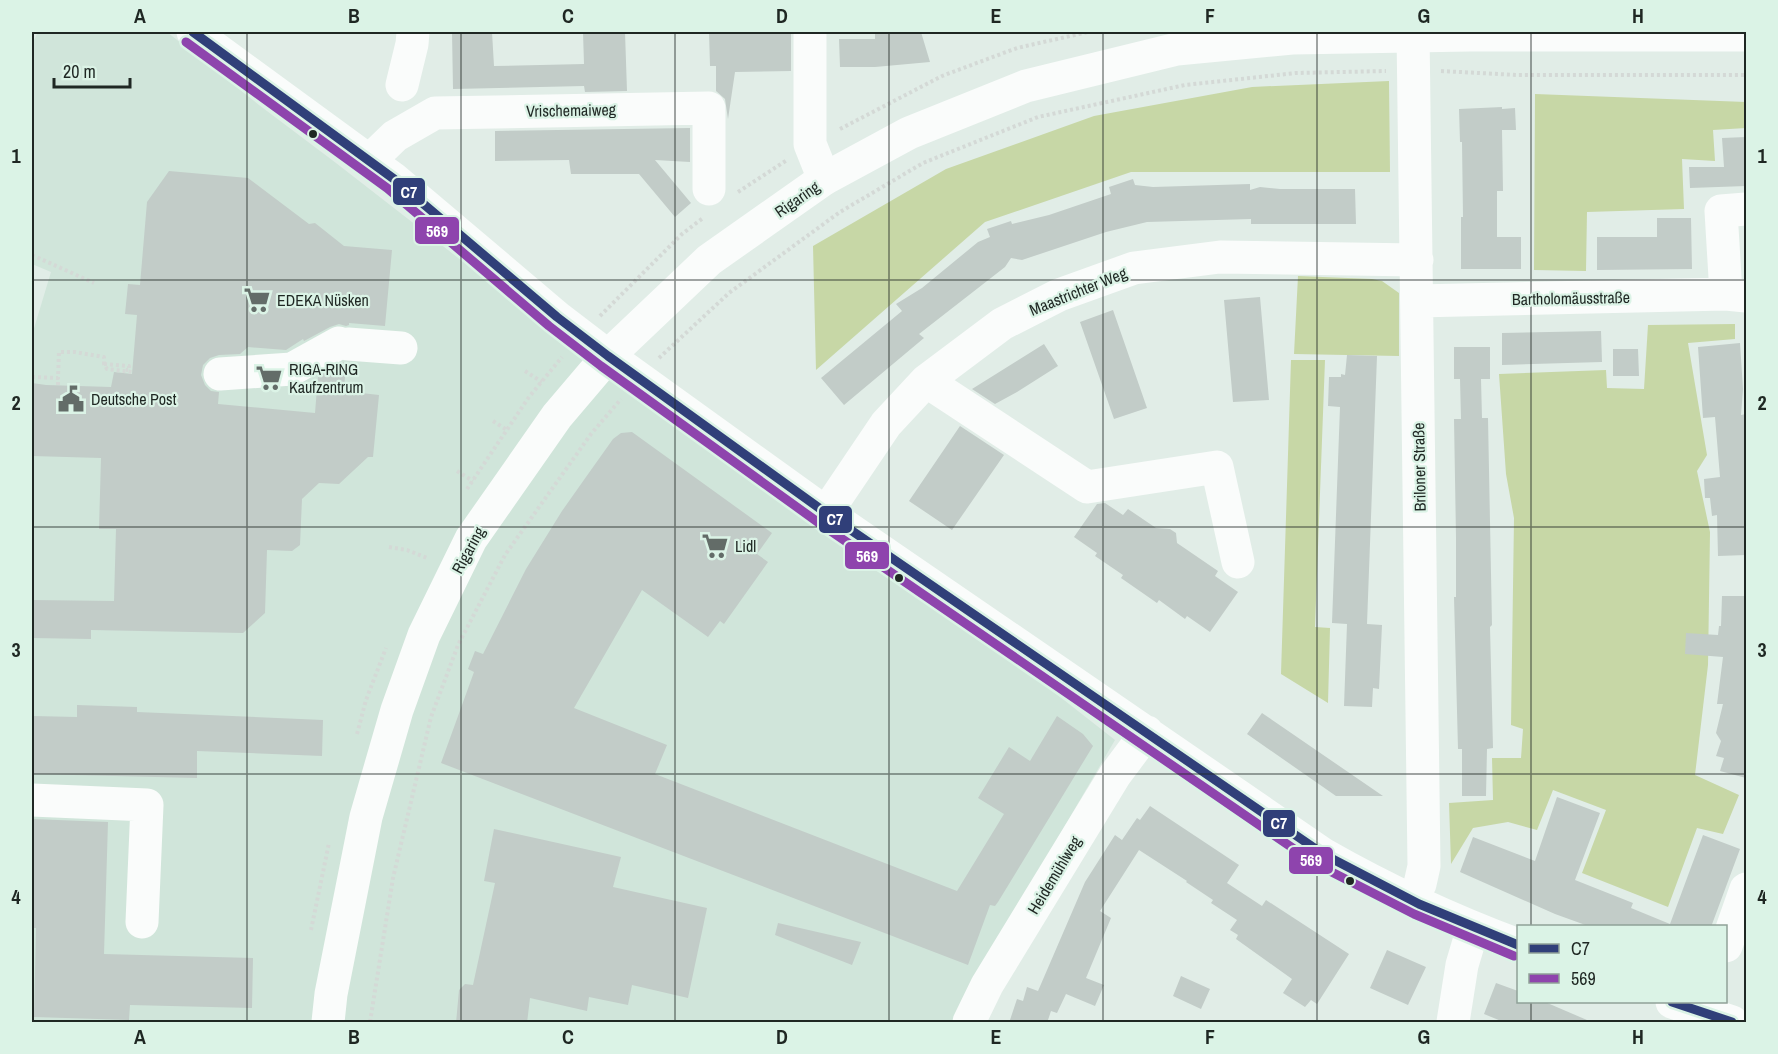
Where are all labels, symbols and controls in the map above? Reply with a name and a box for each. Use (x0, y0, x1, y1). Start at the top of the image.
text: A (134, 2, 146, 29)
text: B (348, 2, 360, 29)
text: C (562, 2, 574, 29)
text: D (776, 2, 788, 29)
text: E (991, 2, 1002, 29)
text: F (1205, 2, 1215, 29)
text: G (1418, 2, 1430, 29)
text: H (1632, 2, 1644, 29)
scale bar (54, 51, 130, 89)
text: 20 m (63, 59, 96, 84)
street label: Vrischemaiweg (526, 98, 617, 122)
unlabelled marker (307, 128, 319, 140)
text: 1 (11, 142, 21, 169)
text: 1 (1757, 142, 1767, 169)
street label: Rigaring (770, 175, 824, 222)
line badge: C7 (392, 177, 426, 206)
text: C7 (401, 181, 417, 203)
line badge: 569 (414, 216, 460, 245)
text: 569 (426, 220, 448, 242)
street label: Maastrichter Weg (1026, 261, 1131, 321)
supermarket icon: EDEKA Nüsken (242, 285, 272, 315)
street label: Bartholomäusstraße (1512, 286, 1630, 310)
place label: EDEKA Nüsken (277, 289, 369, 311)
place label: RIGA-RING Kaufzentrum (289, 358, 363, 398)
supermarket icon: RIGA-RING Kaufzentrum (254, 363, 284, 393)
public building icon: Deutsche Post (56, 384, 86, 414)
place label: Deutsche Post (91, 388, 177, 410)
text: 2 (11, 389, 21, 416)
text: 2 (1757, 389, 1767, 416)
street label: Briloner Straße (1407, 422, 1431, 512)
line badge: C7 (818, 505, 853, 534)
text: C7 (827, 508, 843, 530)
street label: Rigaring (446, 522, 490, 577)
supermarket icon: Lidl (700, 531, 730, 561)
place label: Lidl (735, 535, 756, 557)
line badge: 569 (844, 541, 890, 570)
text: 569 (856, 545, 878, 567)
unlabelled marker (893, 572, 905, 584)
text: 3 (11, 636, 21, 663)
text: 3 (1757, 636, 1767, 663)
line badge: C7 (1262, 809, 1296, 838)
text: C7 (1271, 812, 1287, 834)
street label: Heidemühlweg (1022, 831, 1086, 918)
line badge: 569 (1288, 846, 1334, 875)
text: 569 (1300, 849, 1322, 871)
unlabelled marker (1344, 875, 1356, 887)
text: 4 (11, 883, 21, 910)
text: 4 (1757, 883, 1767, 910)
legend (1517, 925, 1727, 1003)
text: C7 (1571, 936, 1590, 961)
text: 569 (1571, 966, 1596, 991)
text: A (134, 1023, 146, 1050)
text: B (348, 1023, 360, 1050)
text: C (562, 1023, 574, 1050)
text: D (776, 1023, 788, 1050)
text: E (991, 1023, 1002, 1050)
text: F (1205, 1023, 1215, 1050)
text: G (1418, 1023, 1430, 1050)
text: H (1632, 1023, 1644, 1050)

